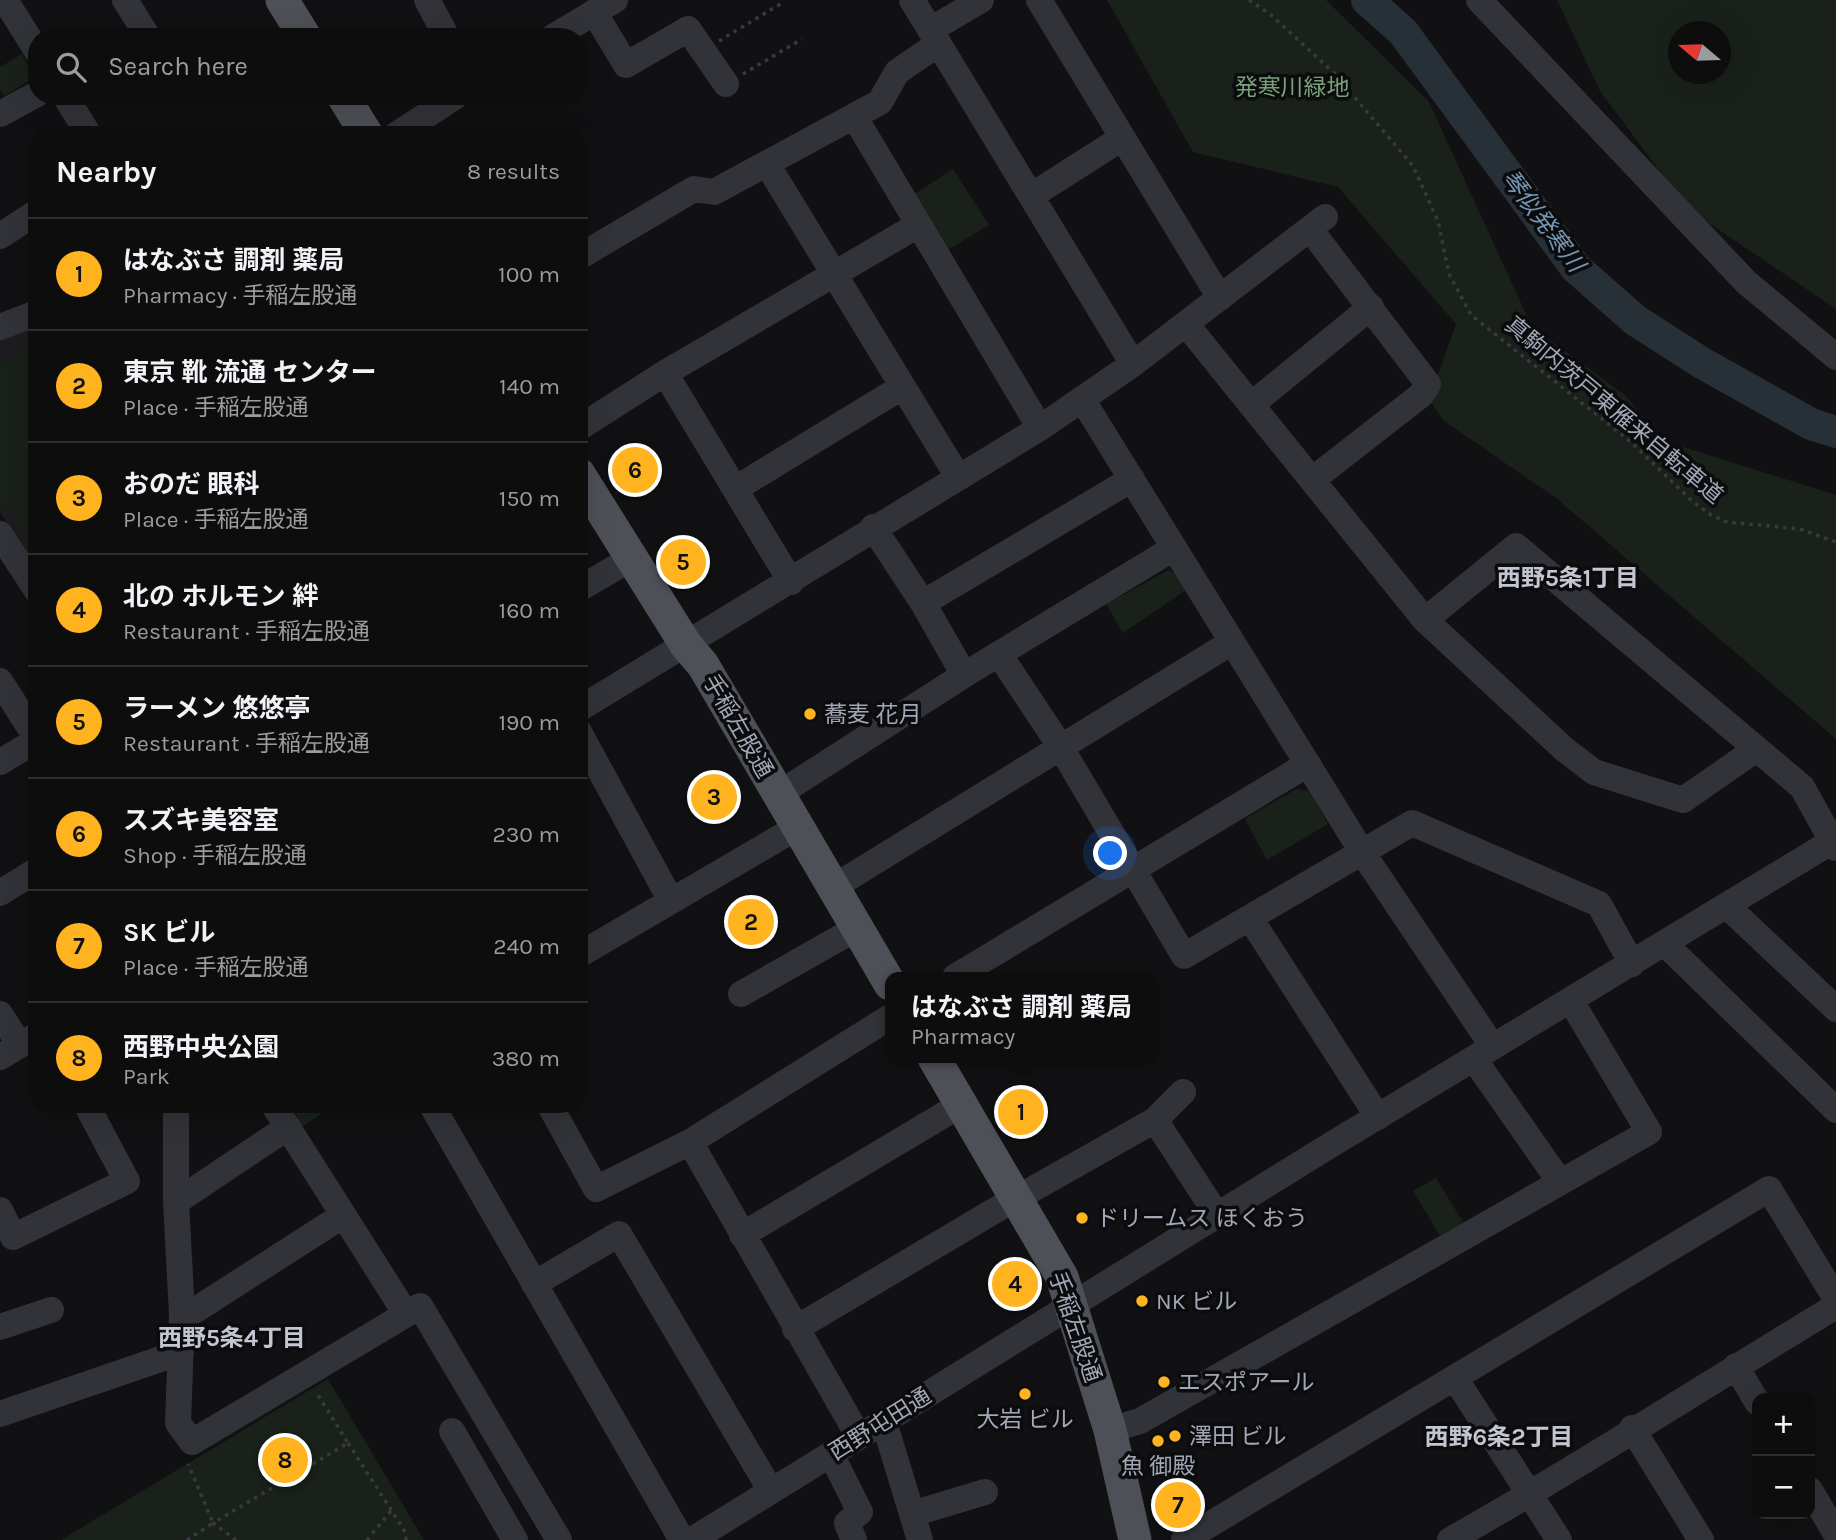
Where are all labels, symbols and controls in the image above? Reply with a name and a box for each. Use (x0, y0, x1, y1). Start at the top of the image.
north arrow (1668, 21, 1731, 84)
search box (28, 28, 588, 105)
icon: search (52, 48, 90, 86)
text: Search here (108, 51, 248, 82)
park label: 発寒川緑地 (1235, 74, 1350, 101)
text: Nearby (56, 154, 156, 190)
text: 8 results (467, 158, 560, 185)
water label: 琴似発寒川 (1496, 165, 1592, 280)
text: はなぶさ 調剤 薬局 (123, 245, 344, 276)
text: 1 (75, 261, 83, 288)
text: 100 m (498, 261, 560, 288)
text: Pharmacy · 手稲左股通 (123, 282, 357, 309)
street label: 真駒内茨戸東雁来自転車道 (1500, 311, 1728, 509)
text: 東京 靴 流通 センター (123, 357, 377, 388)
text: 2 (72, 373, 86, 400)
text: 140 m (499, 373, 560, 400)
text: Place · 手稲左股通 (123, 394, 309, 421)
pin: 6 (612, 444, 658, 496)
text: おのだ 眼科 (123, 469, 260, 500)
text: 3 (72, 485, 86, 512)
text: 150 m (499, 485, 560, 512)
text: Place · 手稲左股通 (123, 506, 309, 533)
pin: 5 (660, 536, 706, 588)
district label: 西野5条1丁目 (1497, 564, 1639, 592)
text: 北の ホルモン 絆 (123, 581, 318, 612)
text: 4 (72, 597, 86, 624)
text: 160 m (499, 597, 560, 624)
text: Restaurant · 手稲左股通 (123, 618, 370, 645)
street label: 手稲左股通 (698, 669, 778, 783)
text: ラーメン 悠悠亭 (123, 693, 311, 724)
place label: 蕎麦 花月 (824, 701, 921, 728)
marker: 蕎麦 花月 (802, 706, 818, 722)
text: 5 (72, 709, 86, 736)
text: 190 m (498, 709, 560, 736)
text: Restaurant · 手稲左股通 (123, 730, 370, 757)
pin: 3 (691, 771, 737, 823)
text: スズキ美容室 (123, 805, 279, 836)
text: 6 (72, 821, 86, 848)
text: 230 m (492, 821, 560, 848)
your location (1093, 836, 1127, 870)
text: Shop · 手稲左股通 (123, 842, 307, 869)
pin: 2 (728, 896, 774, 948)
text: SK ビル (123, 917, 215, 948)
text: 7 (73, 933, 85, 960)
text: 240 m (493, 933, 560, 960)
text: Place · 手稲左股通 (123, 954, 309, 981)
popup (885, 972, 1158, 1063)
text: はなぶさ 調剤 薬局 (911, 992, 1132, 1023)
text: Pharmacy (911, 1023, 1015, 1050)
text: 西野中央公園 (123, 1032, 279, 1063)
text: 8 (72, 1045, 86, 1072)
text: 380 m (492, 1045, 560, 1072)
text: Park (123, 1063, 170, 1090)
pin: 1 (998, 1086, 1044, 1138)
place label: ドリームス ほくおう (1096, 1205, 1308, 1232)
marker: ドリームス ほくおう (1074, 1210, 1090, 1226)
pin: 4 (992, 1258, 1038, 1310)
street label: 手稲左股通 (1044, 1268, 1106, 1386)
place label: NK ビル (1156, 1288, 1237, 1315)
marker: NK ビル (1134, 1293, 1150, 1309)
district label: 西野5条4丁目 (158, 1324, 306, 1352)
place label: エスポアール (1178, 1369, 1315, 1396)
marker: エスポアール (1156, 1374, 1172, 1390)
street label: 西野屯田通 (824, 1382, 936, 1466)
marker: 大岩 ビル (1017, 1386, 1033, 1402)
map controls (1752, 1393, 1815, 1519)
button: + (1752, 1393, 1815, 1456)
place label: 大岩 ビル (976, 1406, 1074, 1433)
place label: 澤田 ビル (1189, 1423, 1286, 1450)
district label: 西野6条2丁目 (1424, 1423, 1574, 1451)
marker: 澤田 ビル (1167, 1428, 1183, 1444)
marker: 魚 御殿 (1150, 1433, 1166, 1449)
pin: 8 (262, 1434, 308, 1486)
place label: 魚 御殿 (1121, 1453, 1195, 1480)
button: − (1752, 1456, 1815, 1519)
pin: 7 (1155, 1479, 1201, 1531)

